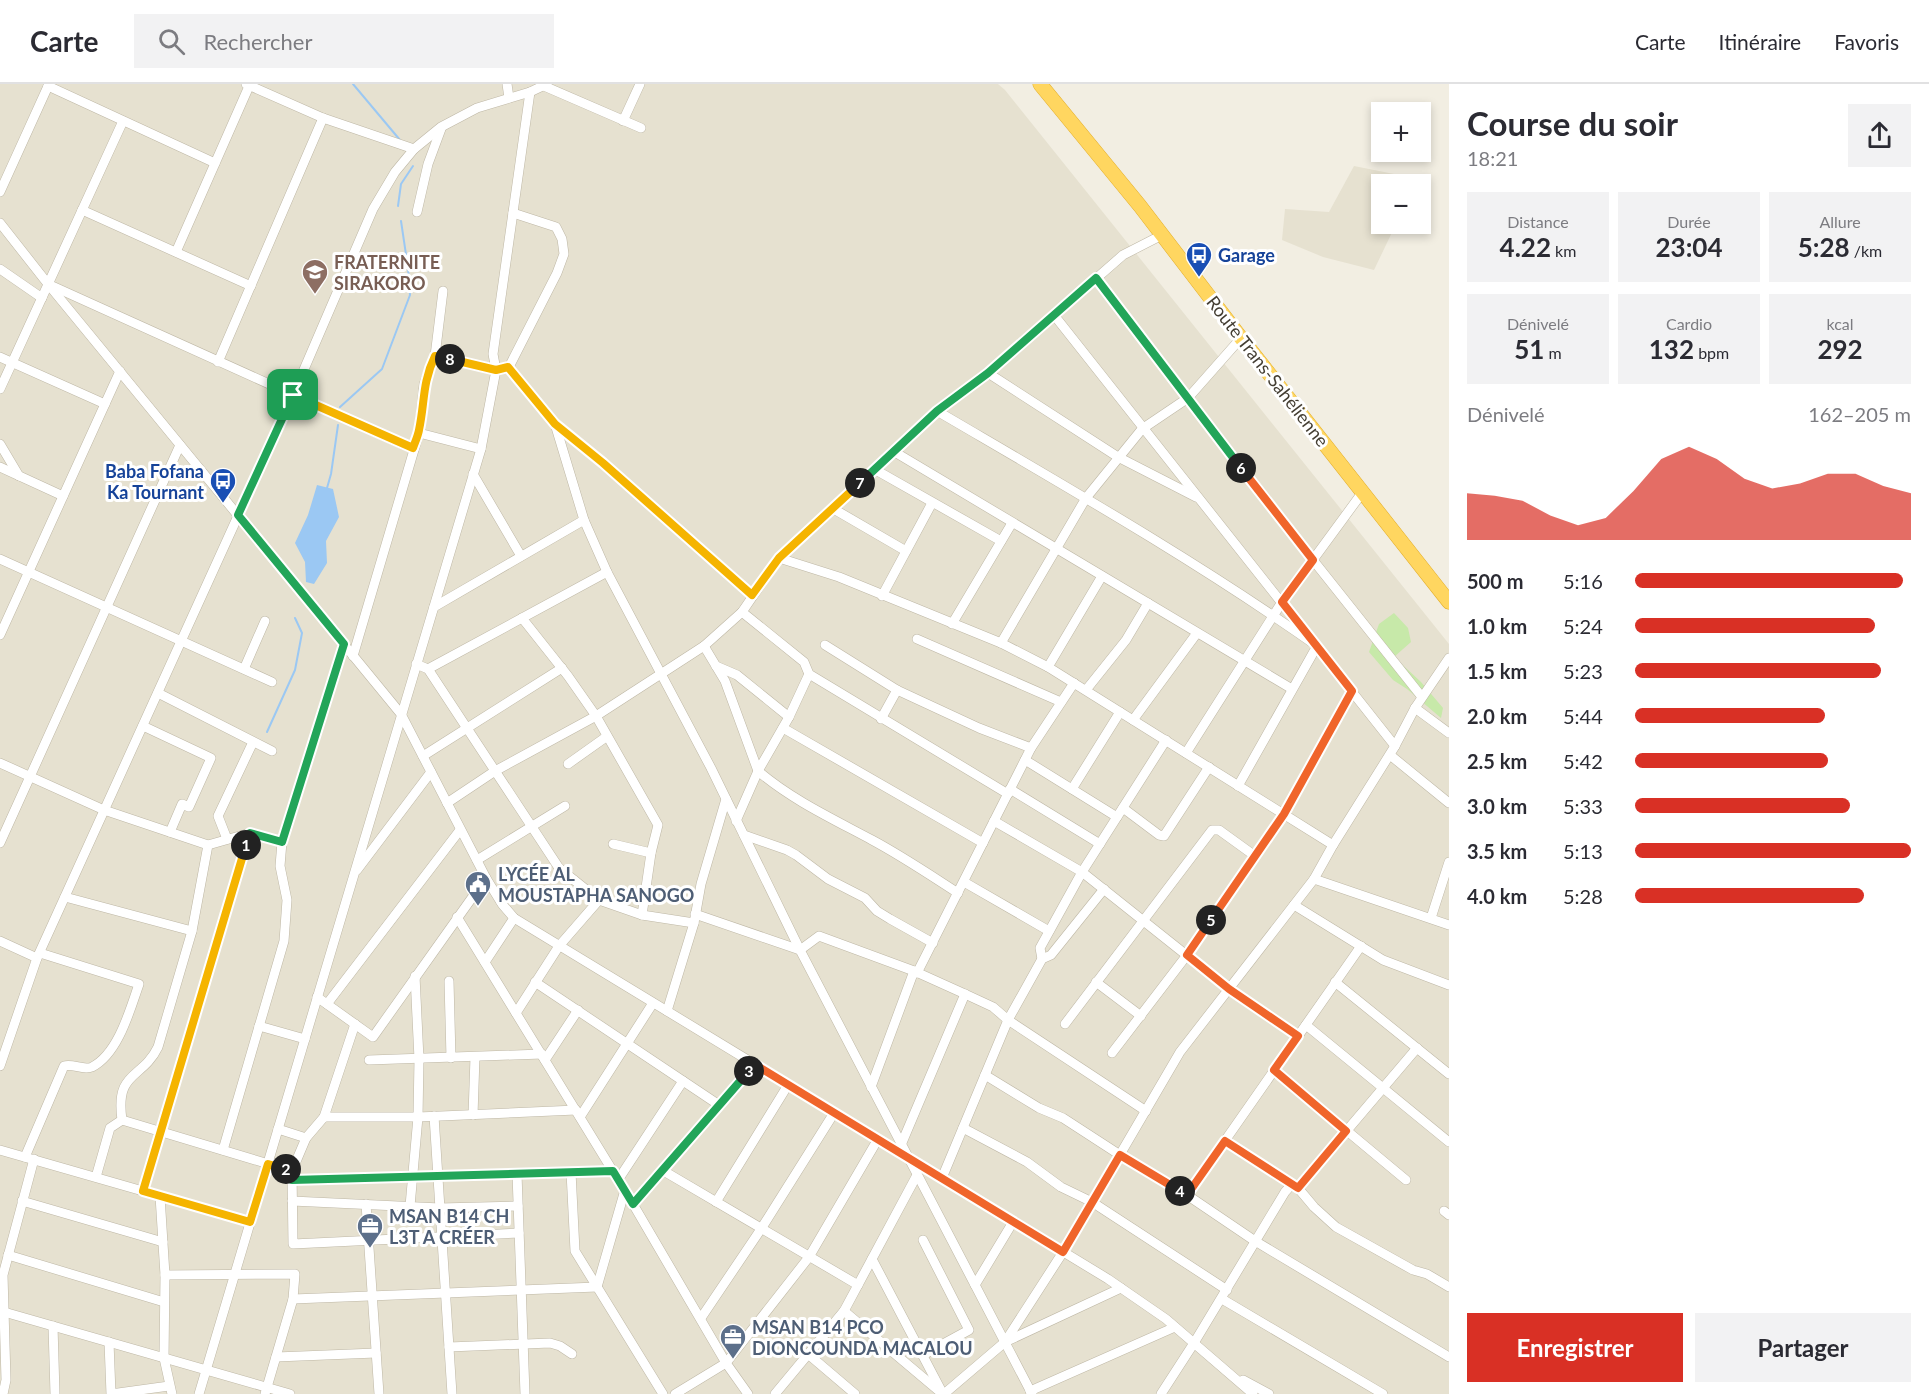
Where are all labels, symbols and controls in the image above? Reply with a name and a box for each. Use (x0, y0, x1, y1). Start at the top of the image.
search box (134, 14, 554, 68)
text: Carte (30, 24, 98, 58)
icon: search (155, 25, 188, 58)
text: Rechercher (203, 28, 312, 55)
text: Carte (1635, 29, 1686, 54)
text: Itinéraire (1719, 29, 1801, 54)
text: Favoris (1834, 29, 1899, 54)
map controls (1371, 102, 1431, 234)
button: + (1371, 102, 1431, 162)
text: Course du soir (1467, 103, 1678, 143)
button: share (1848, 104, 1911, 167)
text: 18:21 (1467, 146, 1518, 170)
button: − (1371, 174, 1431, 234)
text: Distance (1507, 212, 1569, 231)
text: Durée (1667, 212, 1711, 231)
text: Allure (1819, 212, 1861, 231)
text: 4.22 (1500, 231, 1551, 263)
text: 23:04 (1655, 231, 1723, 263)
text: 5:28 (1798, 231, 1850, 263)
bus stop icon: Garage (1184, 240, 1214, 278)
text: km (1551, 241, 1576, 260)
text: /km (1850, 241, 1882, 260)
place label: Garage (1218, 244, 1275, 266)
place label: FRATERNITE SIRAKORO (334, 251, 440, 294)
school or university icon: FRATERNITE SIRAKORO (300, 257, 330, 295)
street label: Route Trans-Sahélienne (1202, 291, 1334, 451)
text: Dénivelé (1507, 314, 1569, 333)
text: Cardio (1666, 314, 1712, 333)
text: kcal (1826, 314, 1854, 333)
text: 51 (1514, 333, 1544, 365)
text: 132 (1649, 333, 1694, 365)
text: 292 (1817, 333, 1863, 365)
text: m (1544, 343, 1562, 362)
text: bpm (1694, 343, 1729, 362)
pin: 8 (435, 344, 465, 374)
text: 8 (445, 349, 455, 368)
pin (267, 369, 318, 420)
icon: arrive (276, 378, 309, 411)
text: Dénivelé (1467, 402, 1544, 426)
text: 162–205 m (1808, 402, 1911, 426)
pin: 6 (1226, 453, 1256, 483)
text: 6 (1236, 458, 1246, 477)
place label: Baba Fofana Ka Tournant (105, 460, 204, 503)
bus stop icon: Baba Fofana Ka Tournant (208, 466, 238, 504)
pin: 7 (845, 468, 875, 498)
text: 7 (855, 473, 865, 492)
text: 500 m (1467, 569, 1523, 593)
text: 5:16 (1563, 569, 1603, 593)
text: 1.0 km (1467, 614, 1527, 638)
text: 5:24 (1563, 614, 1603, 638)
text: 1.5 km (1467, 659, 1527, 683)
text: 5:23 (1563, 659, 1603, 683)
text: 2.0 km (1467, 704, 1527, 728)
text: 5:44 (1563, 704, 1603, 728)
text: 2.5 km (1467, 749, 1527, 773)
text: 5:42 (1563, 749, 1603, 773)
text: 3.0 km (1467, 794, 1527, 818)
text: 5:33 (1563, 794, 1603, 818)
pin: 1 (231, 830, 261, 860)
text: 1 (241, 835, 251, 854)
text: 3.5 km (1467, 839, 1527, 863)
text: 5:13 (1563, 839, 1603, 863)
place label: LYCÉE AL MOUSTAPHA SANOGO (498, 863, 694, 906)
public building icon: LYCÉE AL MOUSTAPHA SANOGO (463, 869, 493, 907)
text: 4.0 km (1467, 884, 1527, 908)
text: 5:28 (1563, 884, 1603, 908)
pin: 5 (1196, 905, 1226, 935)
text: 5 (1206, 910, 1216, 929)
pin: 3 (734, 1056, 764, 1086)
text: 3 (744, 1061, 754, 1080)
pin: 2 (271, 1154, 301, 1184)
text: 2 (281, 1159, 291, 1178)
pin: 4 (1165, 1176, 1195, 1206)
text: 4 (1175, 1181, 1185, 1200)
place label: MSAN B14 CH L3T A CRÉER (389, 1205, 509, 1248)
office icon: MSAN B14 CH L3T A CRÉER (355, 1211, 385, 1249)
button: Enregistrer (1467, 1313, 1683, 1382)
button: Partager (1695, 1313, 1911, 1382)
place label: MSAN B14 PCO DIONCOUNDA MACALOU (752, 1316, 973, 1359)
office icon: MSAN B14 PCO DIONCOUNDA MACALOU (718, 1322, 748, 1360)

